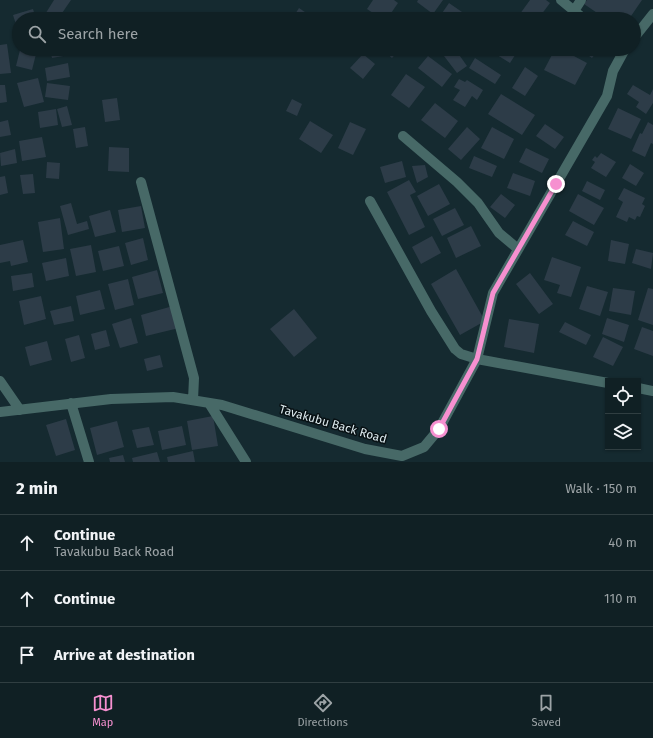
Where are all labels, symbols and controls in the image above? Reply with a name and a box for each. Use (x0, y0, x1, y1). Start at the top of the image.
search box (12, 12, 641, 56)
icon: search (26, 23, 48, 45)
text: Search here (58, 25, 138, 43)
route end (547, 175, 565, 193)
map controls (605, 378, 641, 450)
button: locate (605, 378, 641, 414)
street label: Tavakubu Back Road (278, 402, 388, 446)
button: layers (605, 414, 641, 450)
route start (430, 420, 448, 438)
text: 2 min (16, 478, 58, 499)
text: Walk · 150 m (565, 481, 637, 496)
text: Continue (54, 526, 115, 544)
icon: ahead (16, 532, 38, 554)
text: 40 m (608, 535, 637, 550)
text: Tavakubu Back Road (54, 544, 174, 559)
icon: ahead (16, 588, 38, 610)
text: Continue (54, 590, 115, 608)
text: 110 m (604, 591, 637, 606)
icon: arrive (16, 644, 38, 666)
text: Arrive at destination (54, 646, 195, 664)
tab: Map (92, 692, 114, 729)
tab: Directions (297, 692, 348, 729)
tab: Saved (531, 692, 561, 729)

